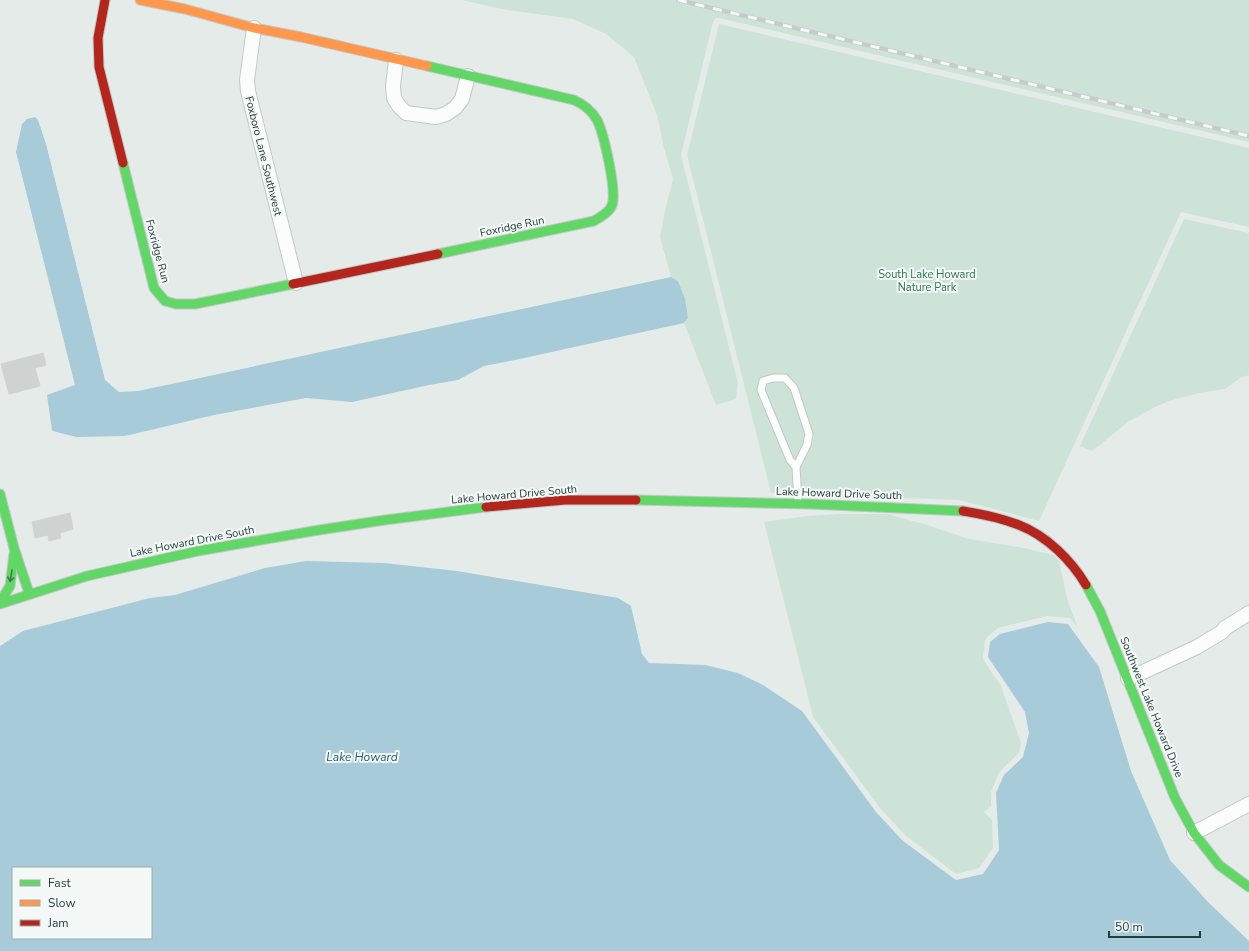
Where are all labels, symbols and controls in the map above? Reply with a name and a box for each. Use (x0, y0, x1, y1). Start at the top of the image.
street label: Foxboro Lane Southwest (241, 95, 286, 218)
street label: Foxridge Run (479, 212, 546, 241)
street label: Foxridge Run (142, 218, 173, 285)
park label: South Lake Howard Nature Park (878, 267, 976, 295)
street label: Lake Howard Drive South (450, 482, 578, 507)
street label: Lake Howard Drive South (776, 484, 902, 503)
street label: Lake Howard Drive South (129, 522, 256, 561)
one-way arrow (7, 569, 15, 582)
street label: Southwest Lake Howard Drive (1116, 635, 1187, 780)
water label: Lake Howard (326, 749, 398, 765)
legend (12, 867, 152, 939)
text: Fast (48, 875, 71, 891)
text: Slow (48, 895, 76, 911)
scale bar (1109, 913, 1200, 939)
text: Jam (47, 915, 69, 931)
text: 50 m (1115, 919, 1143, 935)

